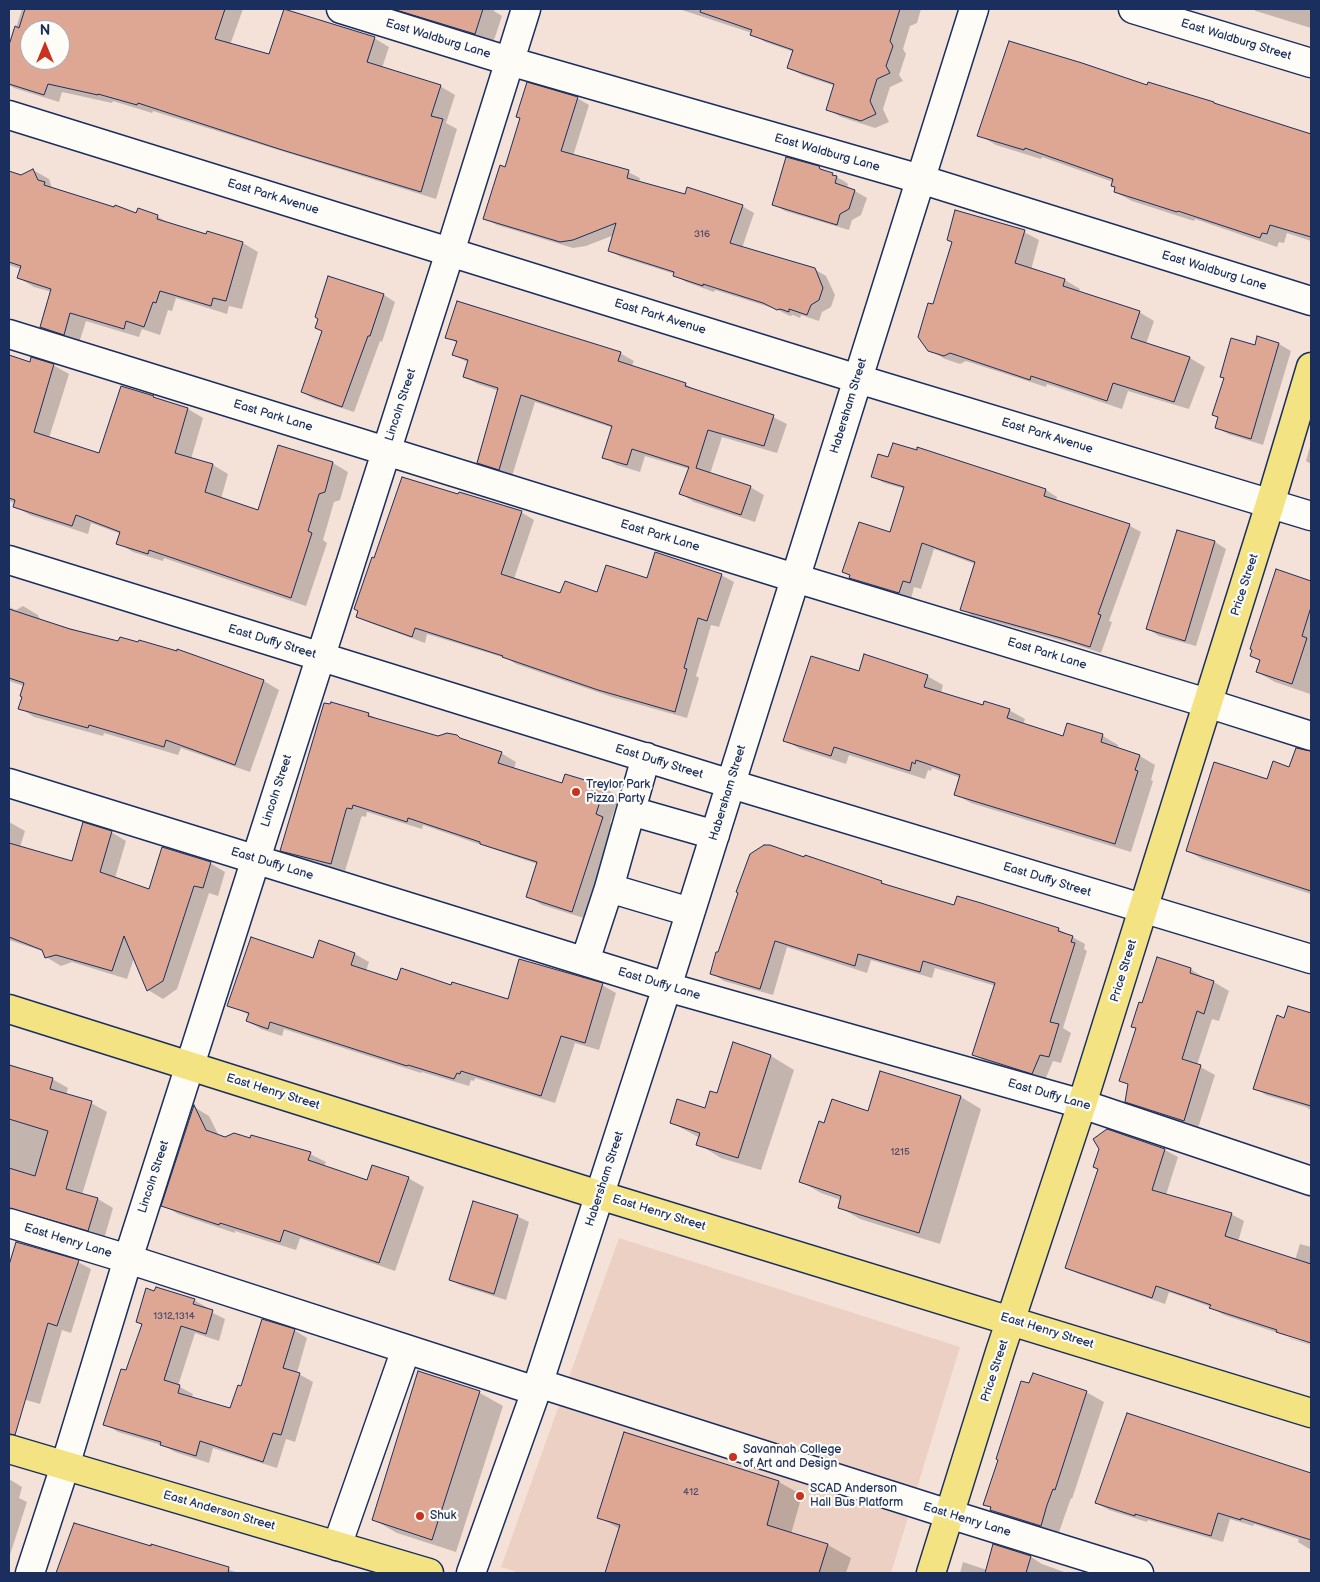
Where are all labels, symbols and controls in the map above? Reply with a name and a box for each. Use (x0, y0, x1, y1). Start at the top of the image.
street label: East Waldburg Lane (384, 16, 492, 62)
street label: East Waldburg Street (1179, 16, 1293, 64)
north arrow (20, 20, 70, 70)
text: N (40, 22, 50, 39)
street label: East Waldburg Lane (773, 131, 881, 175)
street label: East Park Avenue (225, 176, 321, 218)
house number: 316 (694, 228, 710, 240)
street label: East Waldburg Lane (1160, 248, 1268, 294)
street label: East Park Avenue (612, 296, 708, 338)
street label: Habersham Street (828, 356, 870, 456)
street label: Lincoln Street (383, 367, 419, 443)
street label: East Park Lane (232, 397, 314, 435)
street label: East Park Avenue (999, 415, 1095, 457)
street label: East Park Lane (619, 517, 701, 555)
street label: Price Street (1228, 552, 1262, 618)
street label: East Duffy Street (226, 622, 318, 662)
street label: East Park Lane (1006, 635, 1088, 673)
street label: East Duffy Street (613, 742, 705, 782)
street label: Habersham Street (707, 743, 749, 843)
street label: Lincoln Street (259, 753, 295, 829)
place label: Treylor Park Pizza Party (586, 778, 650, 806)
marker: Treylor Park Pizza Party (570, 786, 582, 798)
street label: East Duffy Lane (229, 845, 315, 883)
street label: East Duffy Street (1001, 860, 1093, 900)
street label: Price Street (1108, 938, 1140, 1004)
street label: East Duffy Lane (616, 965, 702, 1003)
street label: East Henry Street (225, 1071, 321, 1113)
street label: East Duffy Lane (1006, 1076, 1092, 1114)
street label: Habersham Street (583, 1130, 627, 1228)
street label: Lincoln Street (136, 1139, 172, 1215)
house number: 1215 (890, 1146, 910, 1158)
street label: East Henry Street (611, 1192, 707, 1234)
street label: East Henry Lane (22, 1221, 114, 1261)
house number: 1312,1314 (153, 1310, 195, 1322)
street label: East Henry Street (999, 1310, 1095, 1352)
street label: Price Street (978, 1338, 1012, 1404)
place label: Savannah College of Art and Design (743, 1443, 841, 1471)
marker: Savannah College of Art and Design (727, 1451, 739, 1463)
place label: SCAD Anderson Hall Bus Platform (810, 1482, 903, 1510)
house number: 412 (683, 1486, 699, 1498)
street label: East Anderson Street (161, 1488, 277, 1534)
marker: SCAD Anderson Hall Bus Platform (794, 1490, 806, 1502)
street label: East Henry Lane (921, 1500, 1013, 1540)
place label: Shuk (430, 1509, 456, 1523)
marker: Shuk (414, 1510, 426, 1522)

